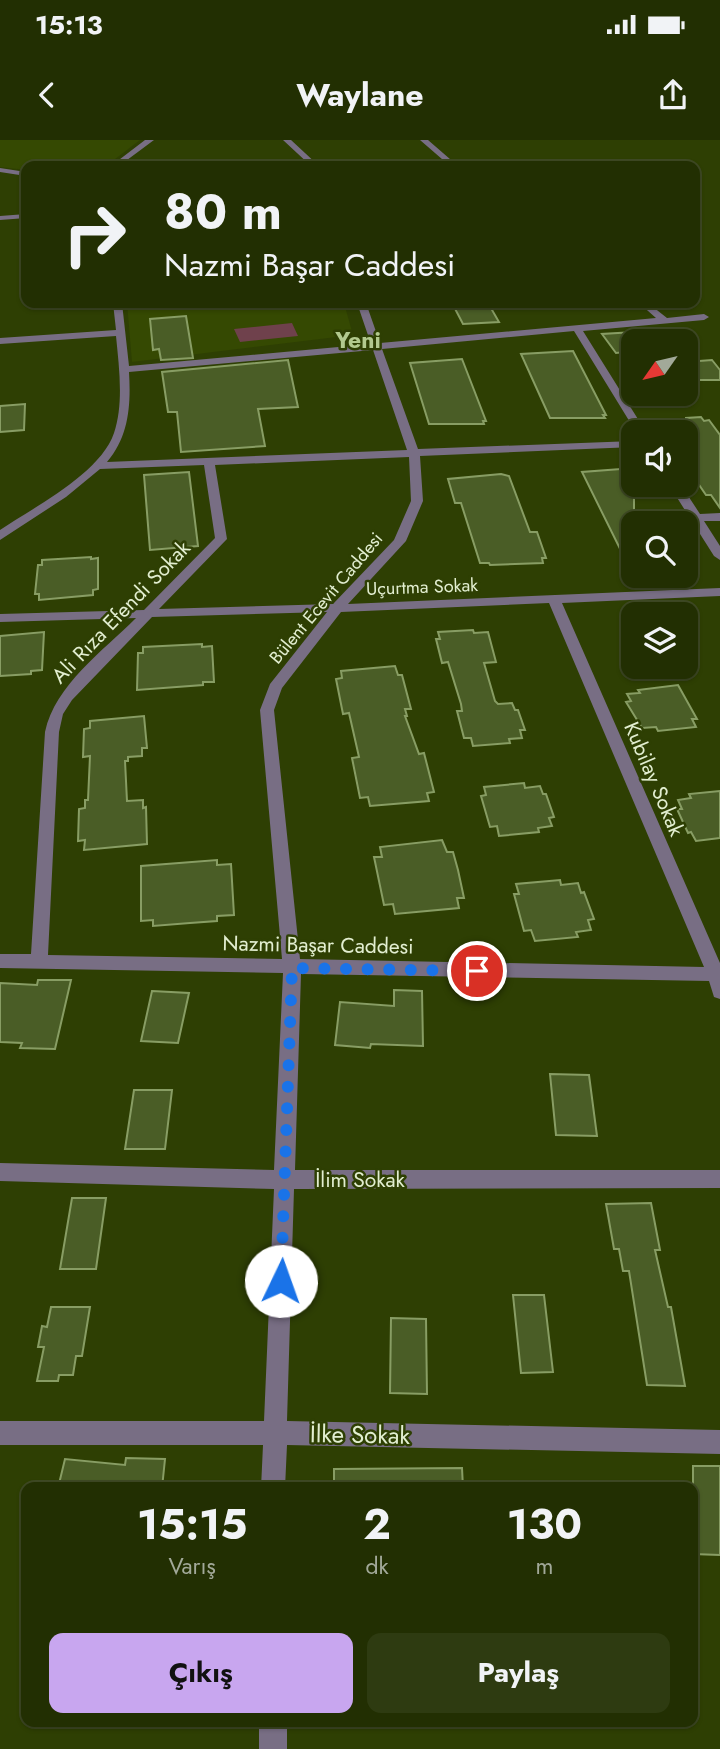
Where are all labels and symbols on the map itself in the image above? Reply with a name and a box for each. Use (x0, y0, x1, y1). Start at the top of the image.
district label: Yeni (334, 323, 381, 357)
north arrow (621, 329, 698, 406)
street label: Bülent Ecevit Caddesi (263, 527, 389, 669)
street label: Ali Rıza Efendi Sokak (45, 533, 198, 690)
street label: Uçurtma Sokak (366, 572, 479, 602)
street label: Kubilay Sokak (616, 717, 692, 842)
street label: Nazmi Başar Caddesi (222, 928, 414, 962)
pin (447, 941, 507, 1001)
street label: İlim Sokak (315, 1165, 406, 1195)
position arrow (244, 1244, 318, 1318)
street label: İlke Sokak (310, 1416, 411, 1453)

